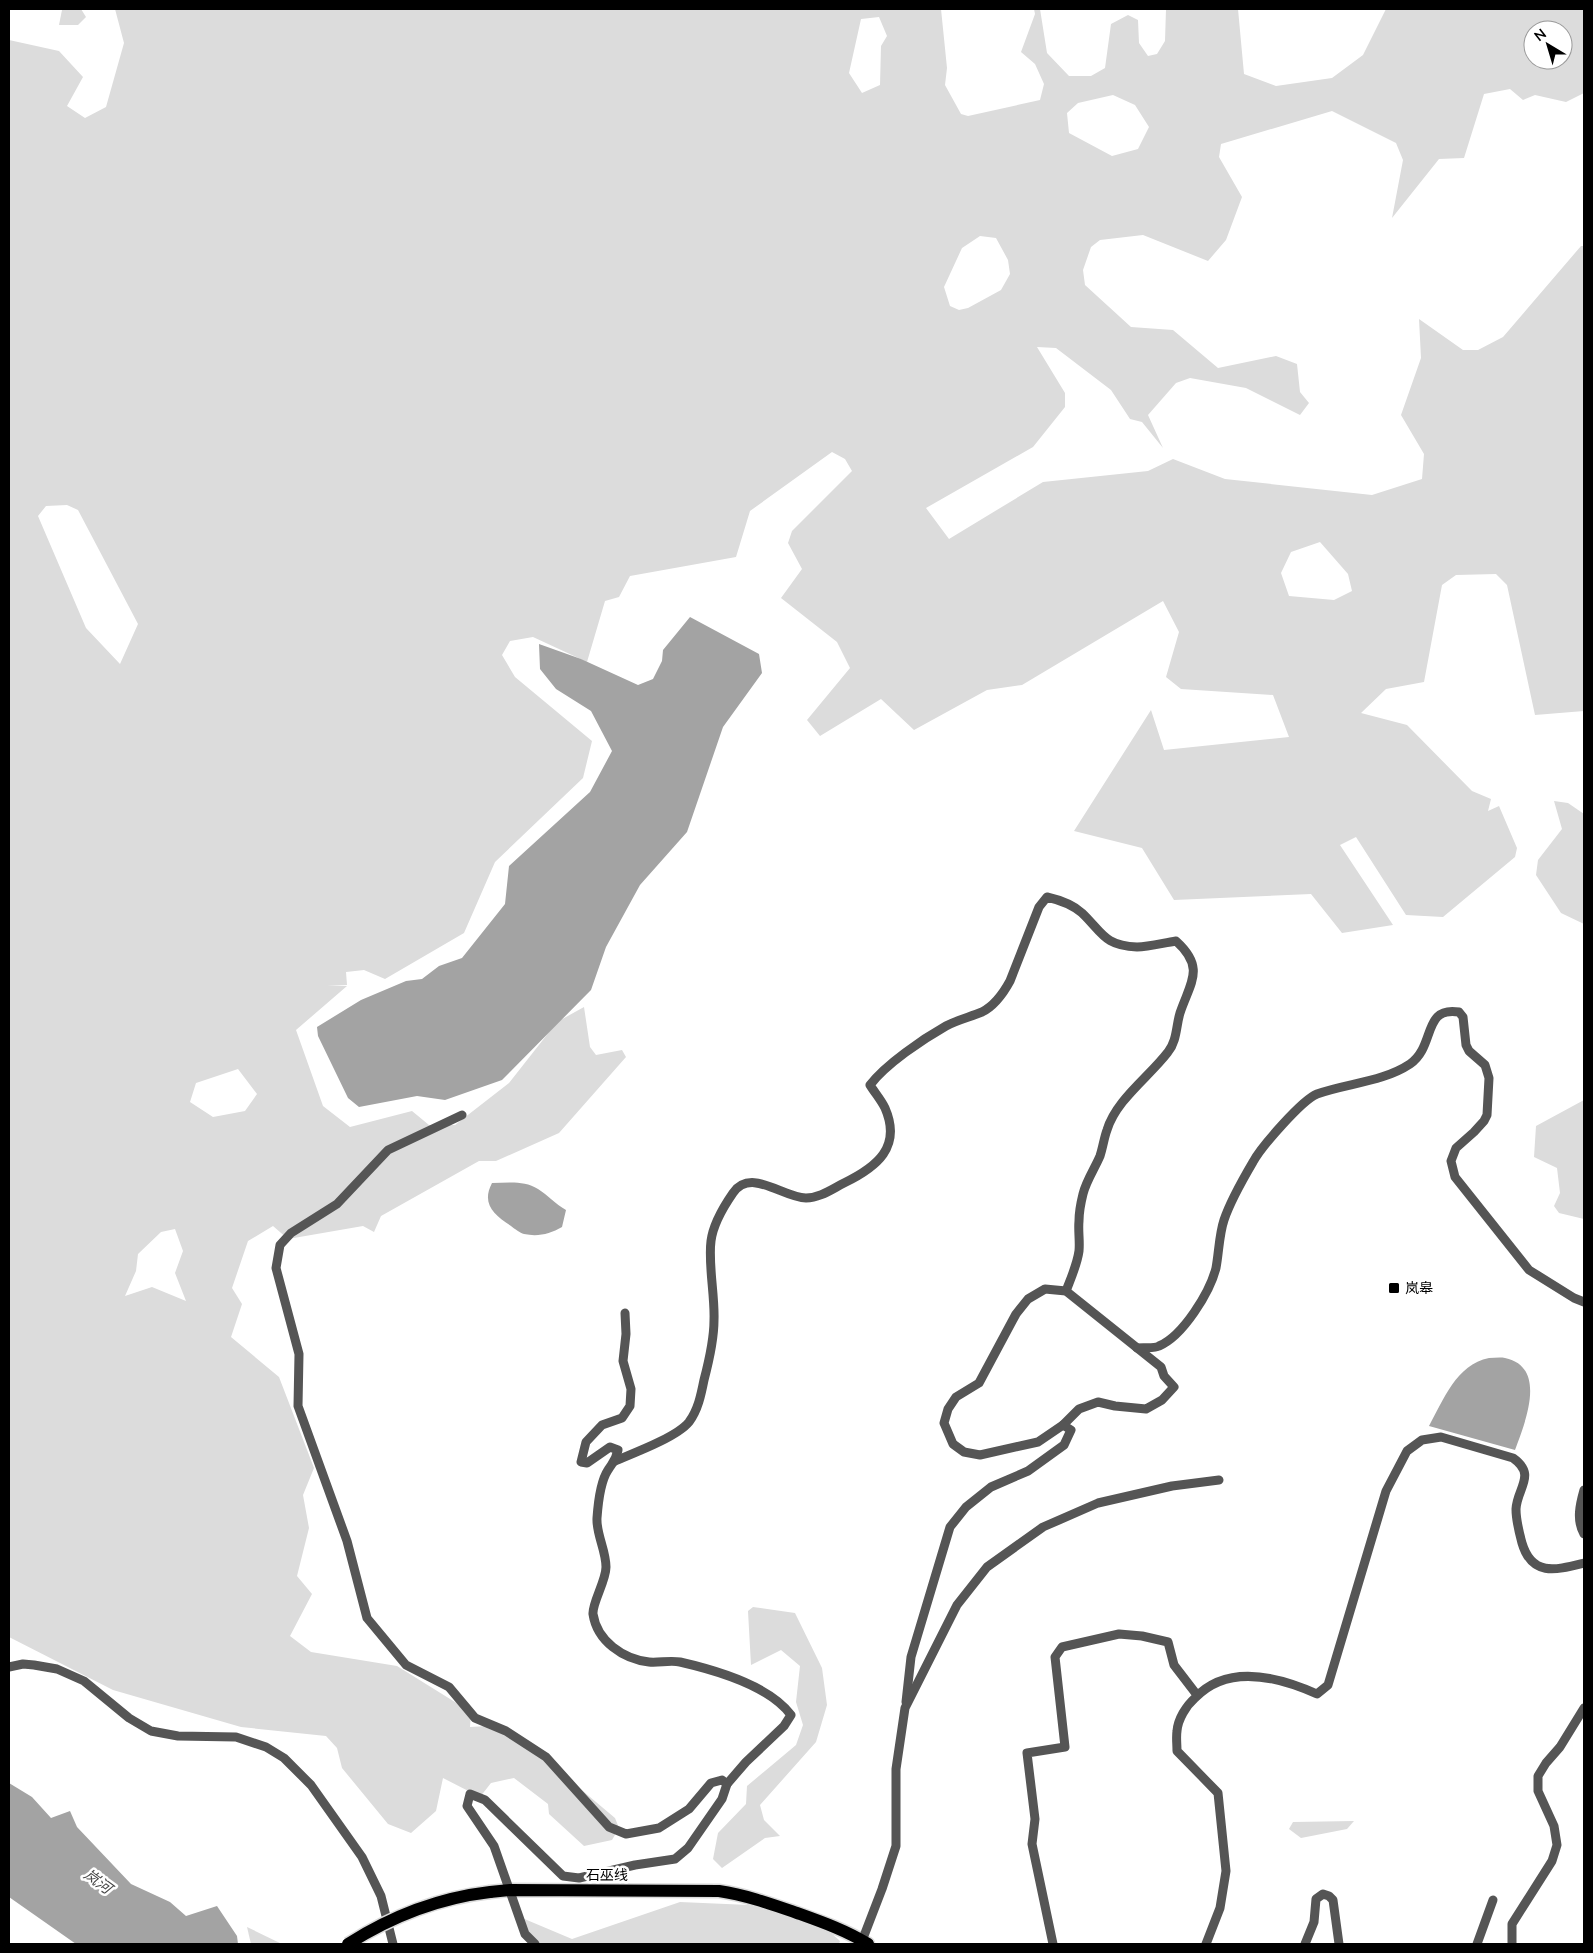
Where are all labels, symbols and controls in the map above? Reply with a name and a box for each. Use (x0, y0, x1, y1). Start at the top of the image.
north arrow (1523, 20, 1573, 70)
text: N (1530, 24, 1550, 45)
place label: 岚皋 (1405, 1279, 1433, 1297)
marker: 岚皋 (1387, 1281, 1401, 1295)
water label: 岚河 (80, 1864, 118, 1899)
street label: 石巫线 (586, 1866, 628, 1884)

